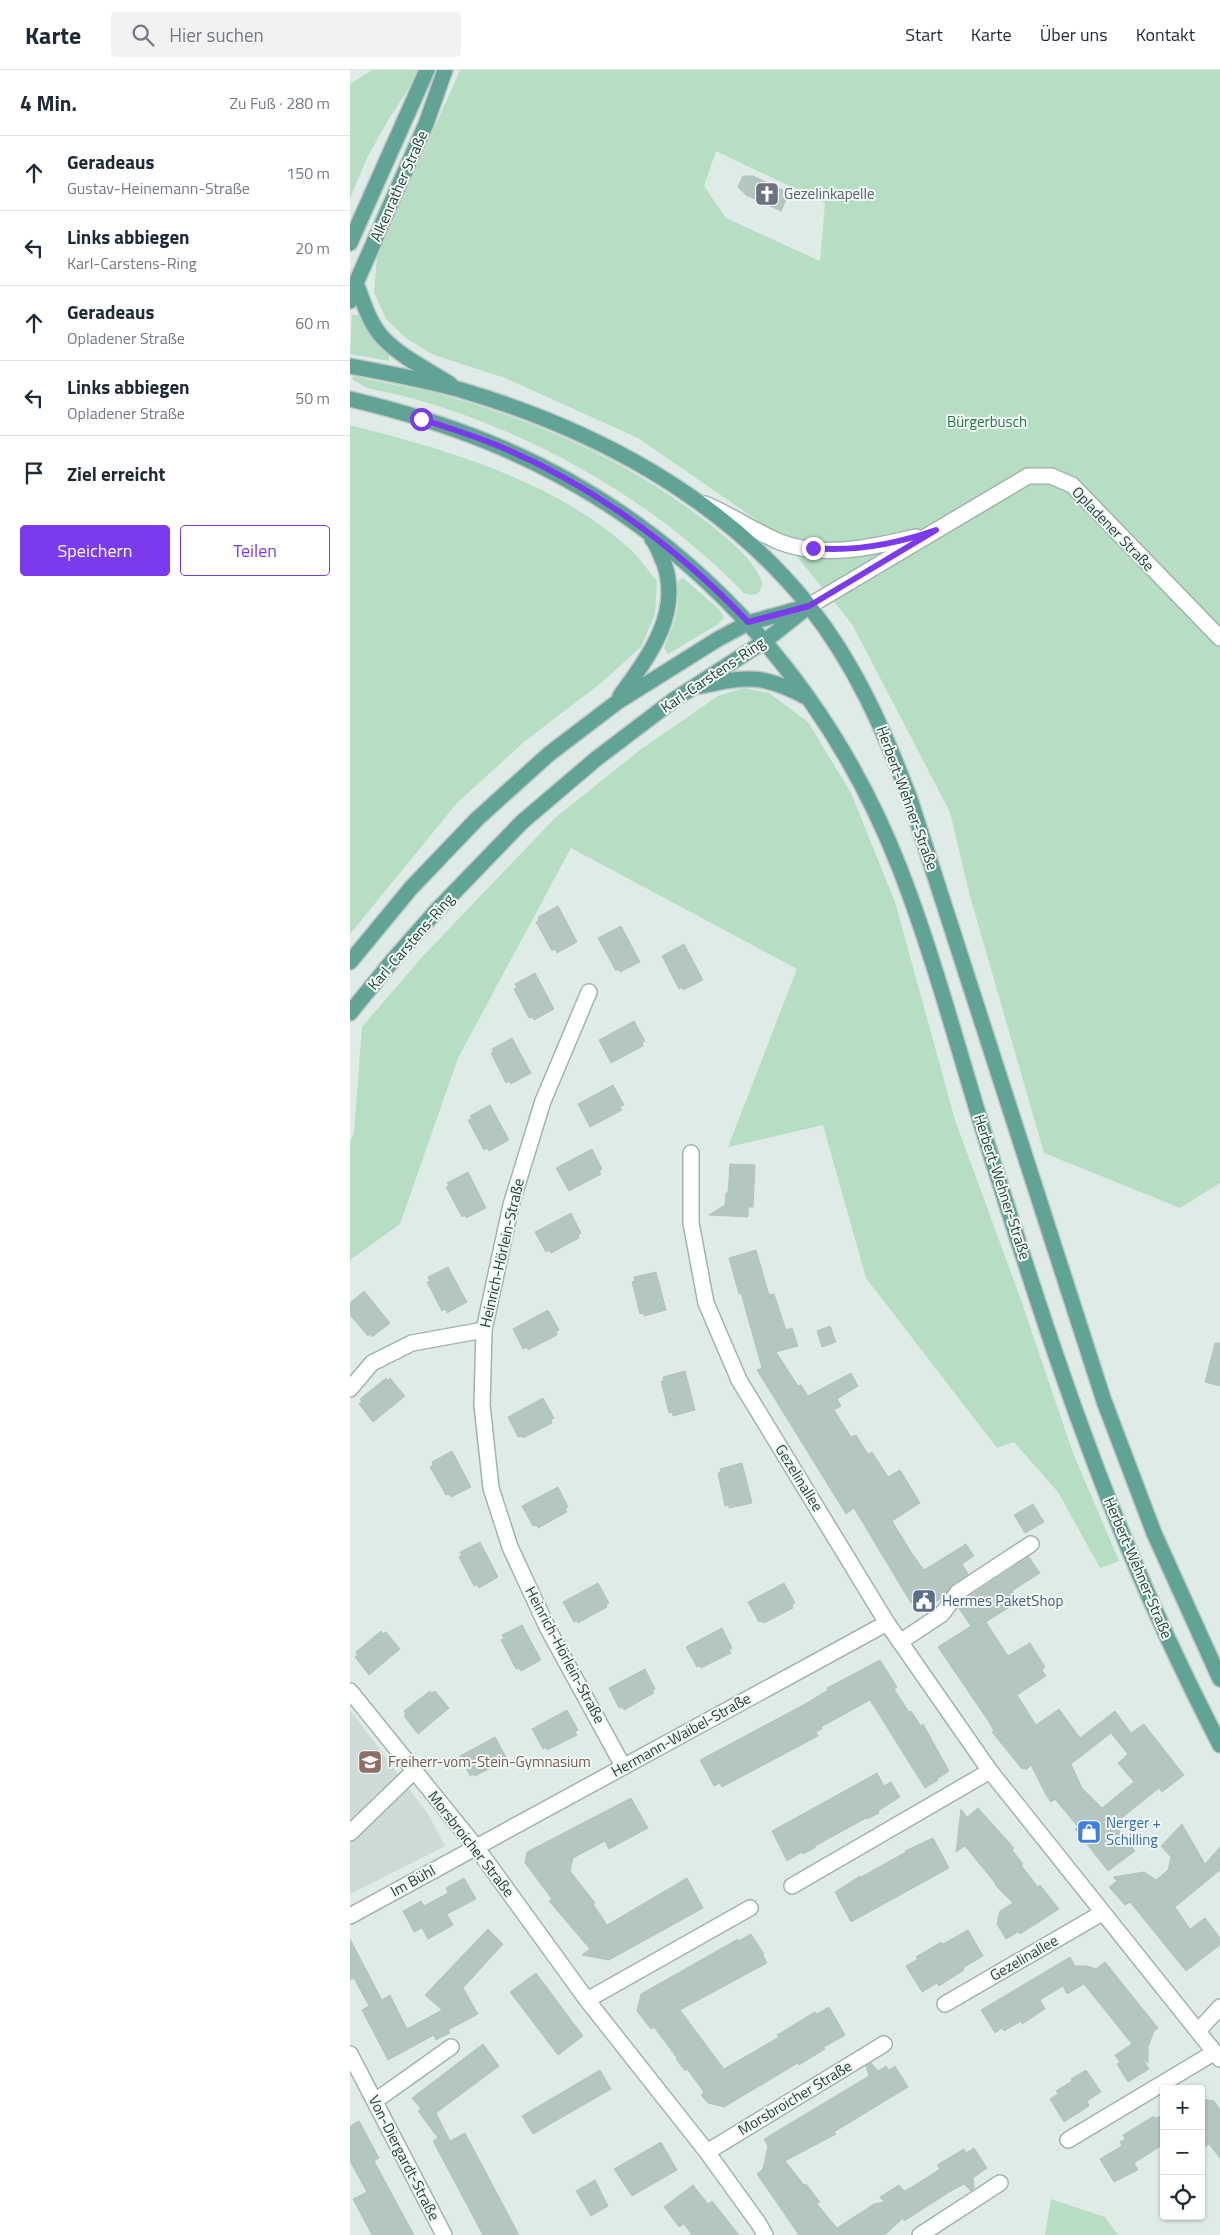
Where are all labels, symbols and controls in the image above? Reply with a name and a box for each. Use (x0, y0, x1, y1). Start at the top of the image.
search box (111, 12, 461, 57)
text: Karte (25, 17, 81, 53)
text: Hier suchen (169, 20, 264, 49)
icon: search (129, 21, 157, 49)
text: Start (905, 21, 943, 48)
text: Karte (971, 21, 1012, 48)
text: Über uns (1040, 21, 1108, 48)
text: Kontakt (1136, 21, 1195, 48)
text: 4 Min. (20, 87, 77, 119)
text: Zu Fuß · 280 m (229, 91, 330, 115)
street label: Alkenrather Straße (364, 127, 433, 245)
text: Geradeaus (67, 147, 154, 176)
icon: ahead (20, 159, 48, 187)
text: 150 m (286, 161, 330, 185)
text: Gustav-Heinemann-Straße (67, 176, 250, 200)
church icon: Gezelinkapelle (754, 181, 780, 207)
place label: Gezelinkapelle (784, 182, 875, 205)
text: Links abbiegen (67, 222, 190, 251)
icon: left (20, 234, 48, 262)
text: 20 m (295, 236, 330, 260)
text: Karl-Carstens-Ring (67, 251, 197, 275)
text: Geradeaus (67, 297, 154, 326)
icon: ahead (20, 309, 48, 337)
text: 60 m (295, 311, 330, 335)
text: Opladener Straße (67, 326, 185, 350)
text: Links abbiegen (67, 372, 190, 401)
icon: left (20, 384, 48, 412)
text: 50 m (295, 386, 330, 410)
text: Opladener Straße (67, 401, 185, 425)
route start (410, 408, 433, 431)
park label: Bürgerbusch (947, 410, 1027, 433)
icon: arrive (20, 459, 48, 487)
text: Ziel erreicht (67, 459, 165, 488)
street label: Opladener Straße (1067, 481, 1160, 576)
button: Speichern (20, 525, 170, 576)
button: Teilen (180, 525, 330, 576)
route end (802, 537, 825, 560)
street label: Karl-Carstens-Ring (656, 631, 770, 718)
street label: Herbert-Wehner-Straße (871, 723, 944, 873)
street label: Karl-Carstens-Ring (362, 888, 459, 995)
street label: Herbert-Wehner-Straße (968, 1111, 1037, 1263)
street label: Heinrich-Hörlein-Straße (473, 1176, 530, 1330)
street label: Gezelinallee (770, 1440, 829, 1516)
street label: Herbert-Wehner-Straße (1098, 1493, 1179, 1642)
street label: Heinrich-Hörlein-Straße (519, 1582, 611, 1727)
public building icon: Hermes PaketShop (911, 1588, 937, 1614)
place label: Hermes PaketShop (942, 1589, 1063, 1612)
street label: Hermann-Waibel-Straße (607, 1687, 755, 1783)
school or university icon: Freiherr-vom-Stein-Gymnasium (357, 1749, 383, 1775)
place label: Freiherr-vom-Stein-Gymnasium (388, 1750, 591, 1773)
street label: Morsbroicher Straße (422, 1786, 520, 1902)
place label: Nerger + Schilling (1106, 1811, 1161, 1851)
shop icon: Nerger + Schilling (1076, 1819, 1102, 1845)
street label: Im Bühl (386, 1859, 439, 1902)
street label: Gezelinallee (985, 1929, 1062, 1986)
street label: Morsbroicher Straße (733, 2054, 856, 2141)
map controls (1160, 2085, 1205, 2220)
button: + (1160, 2085, 1205, 2130)
street label: Von-Diergardt-Straße (363, 2091, 446, 2224)
button: − (1160, 2130, 1205, 2175)
button: locate (1160, 2175, 1205, 2220)

